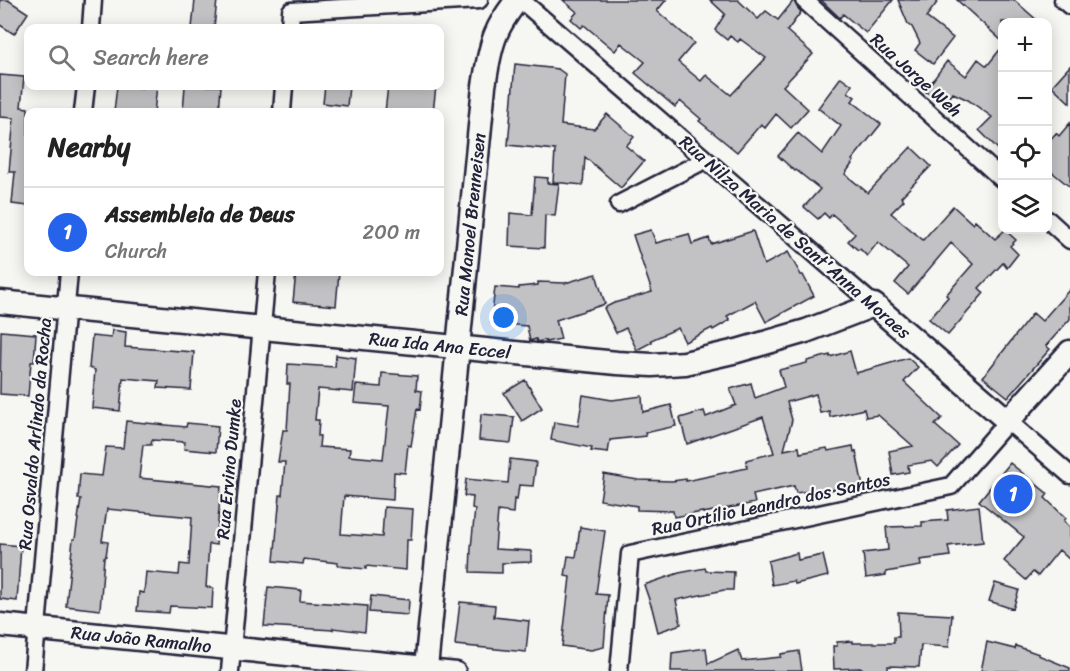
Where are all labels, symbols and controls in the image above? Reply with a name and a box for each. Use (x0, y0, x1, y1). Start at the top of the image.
map controls (998, 18, 1052, 234)
button: + (998, 18, 1052, 72)
search box (24, 24, 444, 90)
street label: Rua Jorge Weh (863, 25, 969, 125)
text: Search here (93, 38, 209, 77)
icon: search (45, 41, 78, 74)
button: − (998, 72, 1052, 126)
text: Nearby (48, 124, 130, 170)
button: locate (998, 126, 1052, 180)
street label: Rua Nilza Maria de Sant'Anna Moraes (672, 127, 919, 348)
street label: Rua Manoel Brenneisen (445, 131, 495, 317)
button: layers (998, 180, 1052, 234)
text: Assembleia de Deus (105, 195, 295, 234)
text: 1 (63, 215, 72, 250)
text: 200 m (363, 215, 420, 250)
text: Church (105, 234, 167, 269)
your location (489, 303, 518, 332)
street label: Rua Osvaldo Arlindo da Rocha (9, 317, 61, 551)
street label: Rua Ida Ana Eccel (368, 323, 513, 368)
street label: Rua Ervino Dumke (207, 397, 251, 541)
street label: Rua Ortílio Leandro dos Santos (649, 463, 894, 545)
pin: 1 (994, 472, 1032, 516)
street label: Rua João Ramalho (70, 616, 213, 662)

